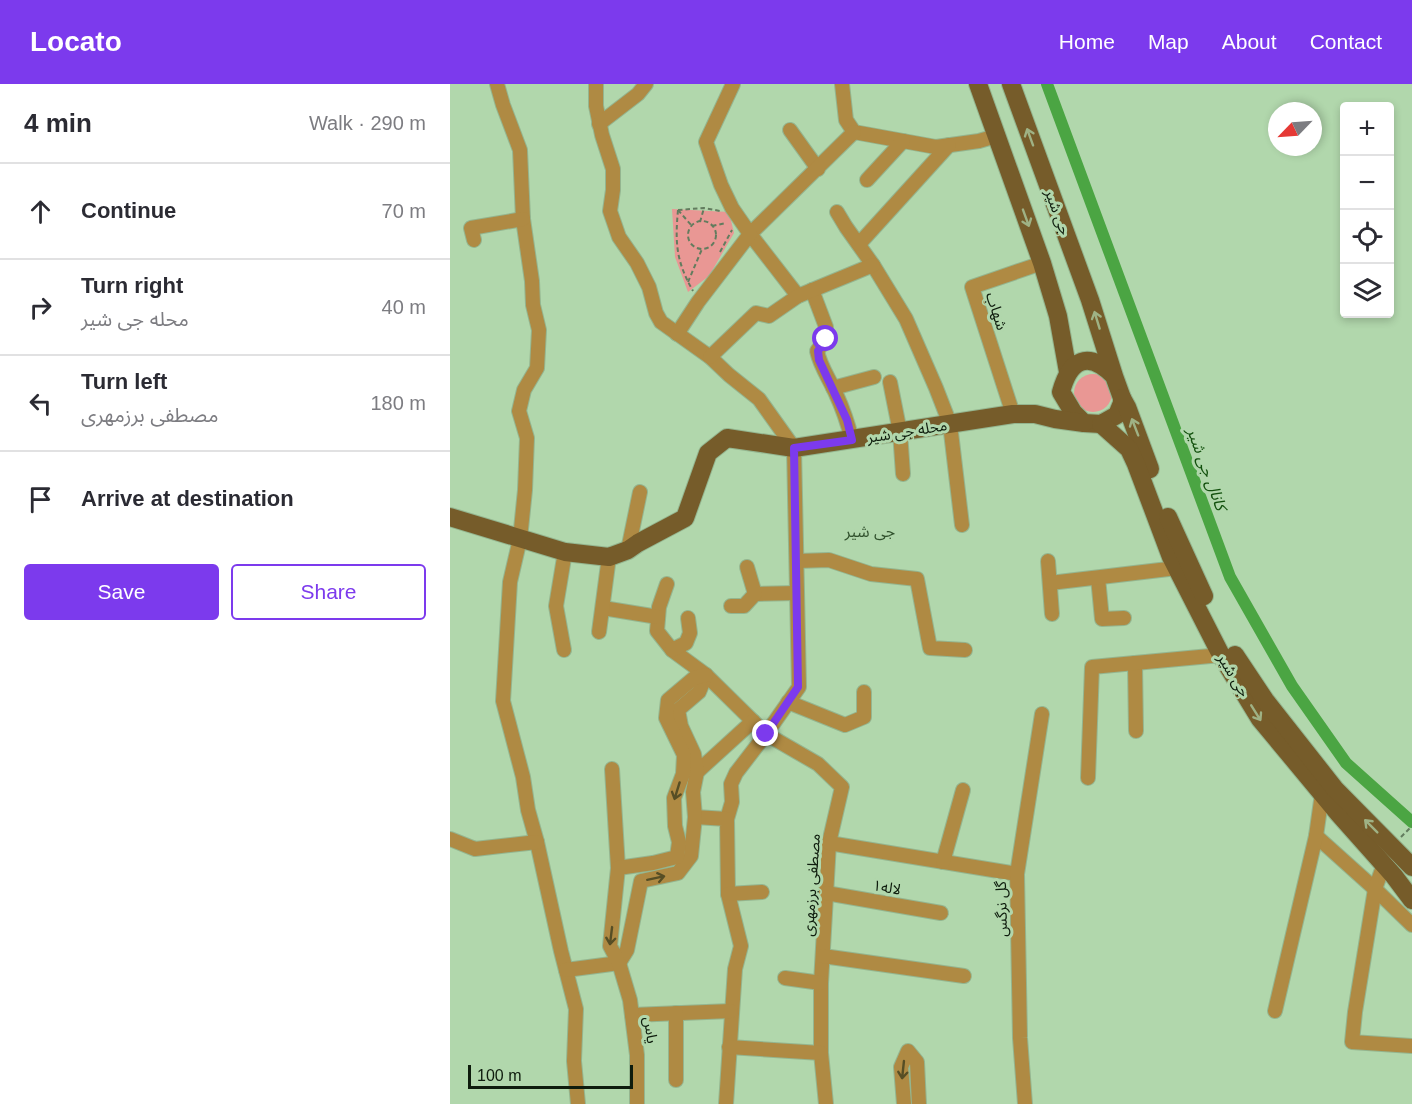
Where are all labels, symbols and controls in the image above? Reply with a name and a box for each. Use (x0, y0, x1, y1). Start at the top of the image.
text: Locato (30, 26, 122, 57)
text: Home (1059, 30, 1115, 53)
text: Map (1148, 30, 1189, 53)
text: About (1222, 30, 1277, 53)
text: Contact (1310, 30, 1382, 53)
north arrow (1268, 102, 1322, 156)
map controls (1340, 102, 1394, 318)
button: + (1340, 102, 1394, 156)
text: 4 min (24, 108, 92, 138)
text: Walk · 290 m (309, 112, 426, 134)
one-way arrow (1024, 128, 1035, 146)
button: − (1340, 156, 1394, 210)
street label: جی شیر (1041, 186, 1074, 238)
icon: ahead (24, 195, 57, 228)
text: Continue (81, 198, 176, 223)
text: 70 m (382, 200, 426, 222)
one-way arrow (1021, 208, 1032, 227)
button: locate (1340, 210, 1394, 264)
button: layers (1340, 264, 1394, 318)
text: Turn right (81, 273, 183, 298)
street label: شهاب (982, 290, 1011, 333)
icon: right (24, 291, 57, 324)
text: 40 m (382, 296, 426, 318)
text: محله جی شیر (81, 308, 189, 330)
one-way arrow (1090, 311, 1101, 330)
route start (812, 325, 838, 351)
text: Turn left (81, 369, 167, 394)
icon: left (24, 387, 57, 420)
text: 180 m (370, 392, 426, 414)
text: مصطفی برزمهری (81, 404, 218, 426)
street label: محله جی شیر (865, 416, 948, 447)
one-way arrow (1128, 418, 1139, 437)
water label: کانال جی شیر (1183, 424, 1231, 516)
icon: arrive (24, 483, 57, 516)
text: Arrive at destination (81, 486, 294, 511)
district label: جی شیر (844, 523, 895, 541)
button: Save (24, 564, 219, 620)
button: Share (231, 564, 426, 620)
street label: جی شیر (1213, 649, 1254, 700)
one-way arrow (1251, 704, 1263, 721)
route end (752, 720, 778, 746)
one-way arrow (671, 781, 683, 800)
one-way arrow (1363, 818, 1378, 833)
street label: مصطفی برزمهری (799, 833, 824, 937)
one-way arrow (645, 872, 665, 883)
street label: لاله۱ (871, 876, 903, 898)
street label: گل نرگس (992, 880, 1011, 937)
one-way arrow (606, 925, 617, 945)
street label: یاس (640, 1015, 661, 1045)
one-way arrow (897, 1060, 908, 1079)
scale bar (468, 1062, 633, 1090)
text: 100 m (477, 1067, 521, 1084)

